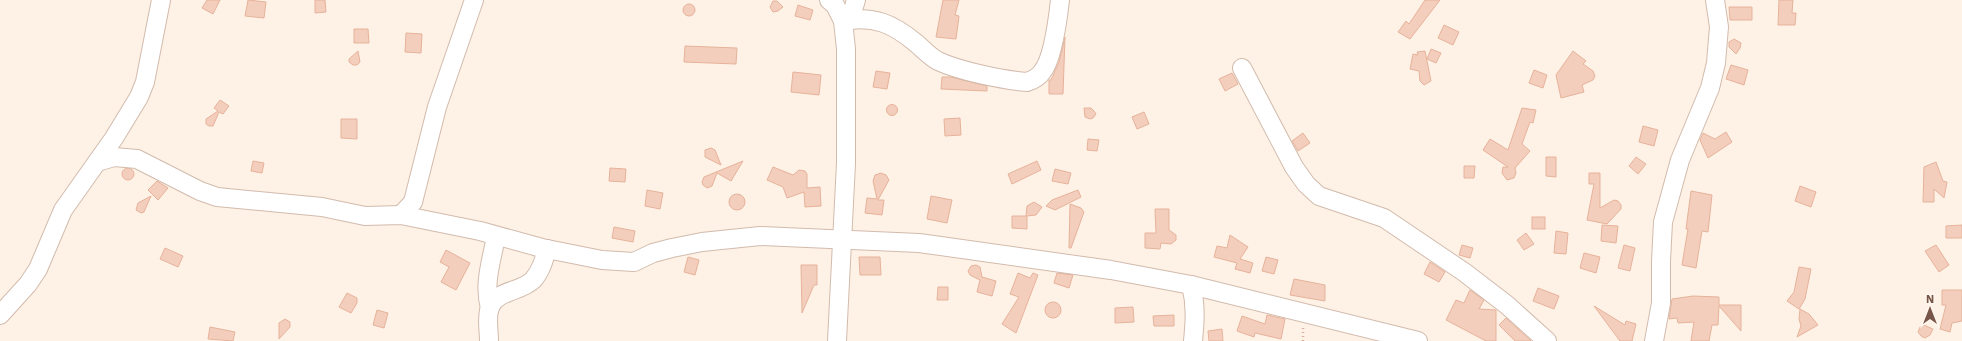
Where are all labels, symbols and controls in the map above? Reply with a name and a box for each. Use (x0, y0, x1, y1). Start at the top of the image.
north arrow (1910, 289, 1950, 329)
text: N (1926, 293, 1934, 306)

